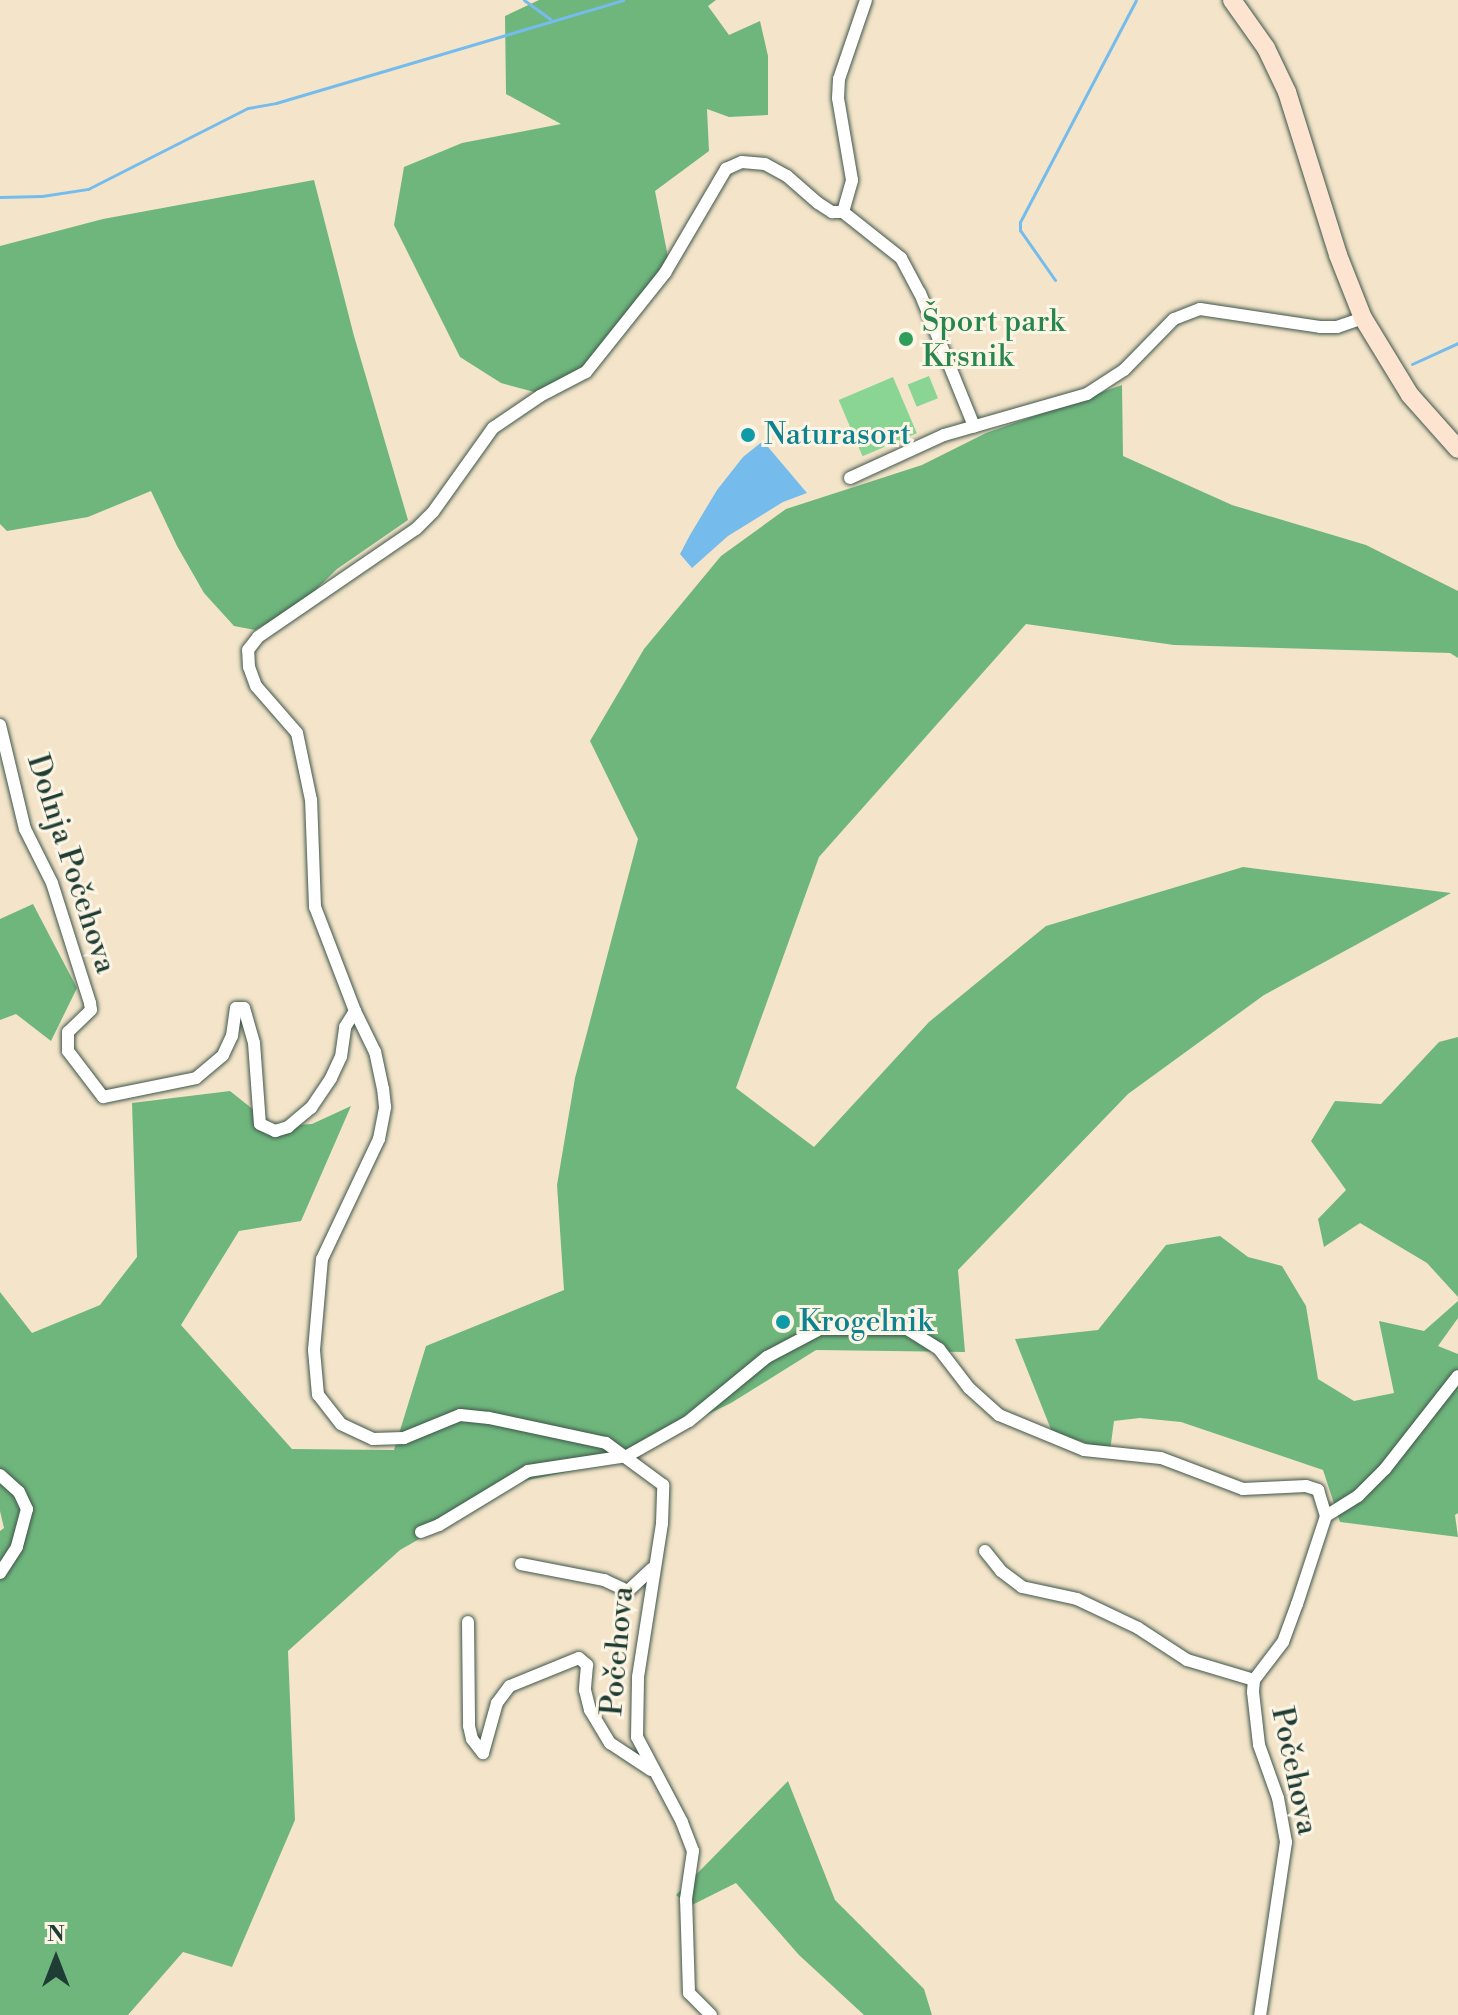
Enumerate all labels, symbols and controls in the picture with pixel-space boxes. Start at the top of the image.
place label: Šport park Krsnik [922,304,1065,374]
marker: Šport park Krsnik [897,330,915,348]
place label: Naturasort [764,417,911,453]
marker: Naturasort [739,426,757,444]
street label: Dolnja Počehova [19,750,123,978]
place label: Krogelnik [799,1304,933,1340]
marker: Krogelnik [774,1313,792,1331]
street label: Počehova [594,1585,642,1717]
street label: Počehova [1263,1704,1325,1838]
north arrow [16,1919,96,1999]
text: N [47,1921,65,1948]

